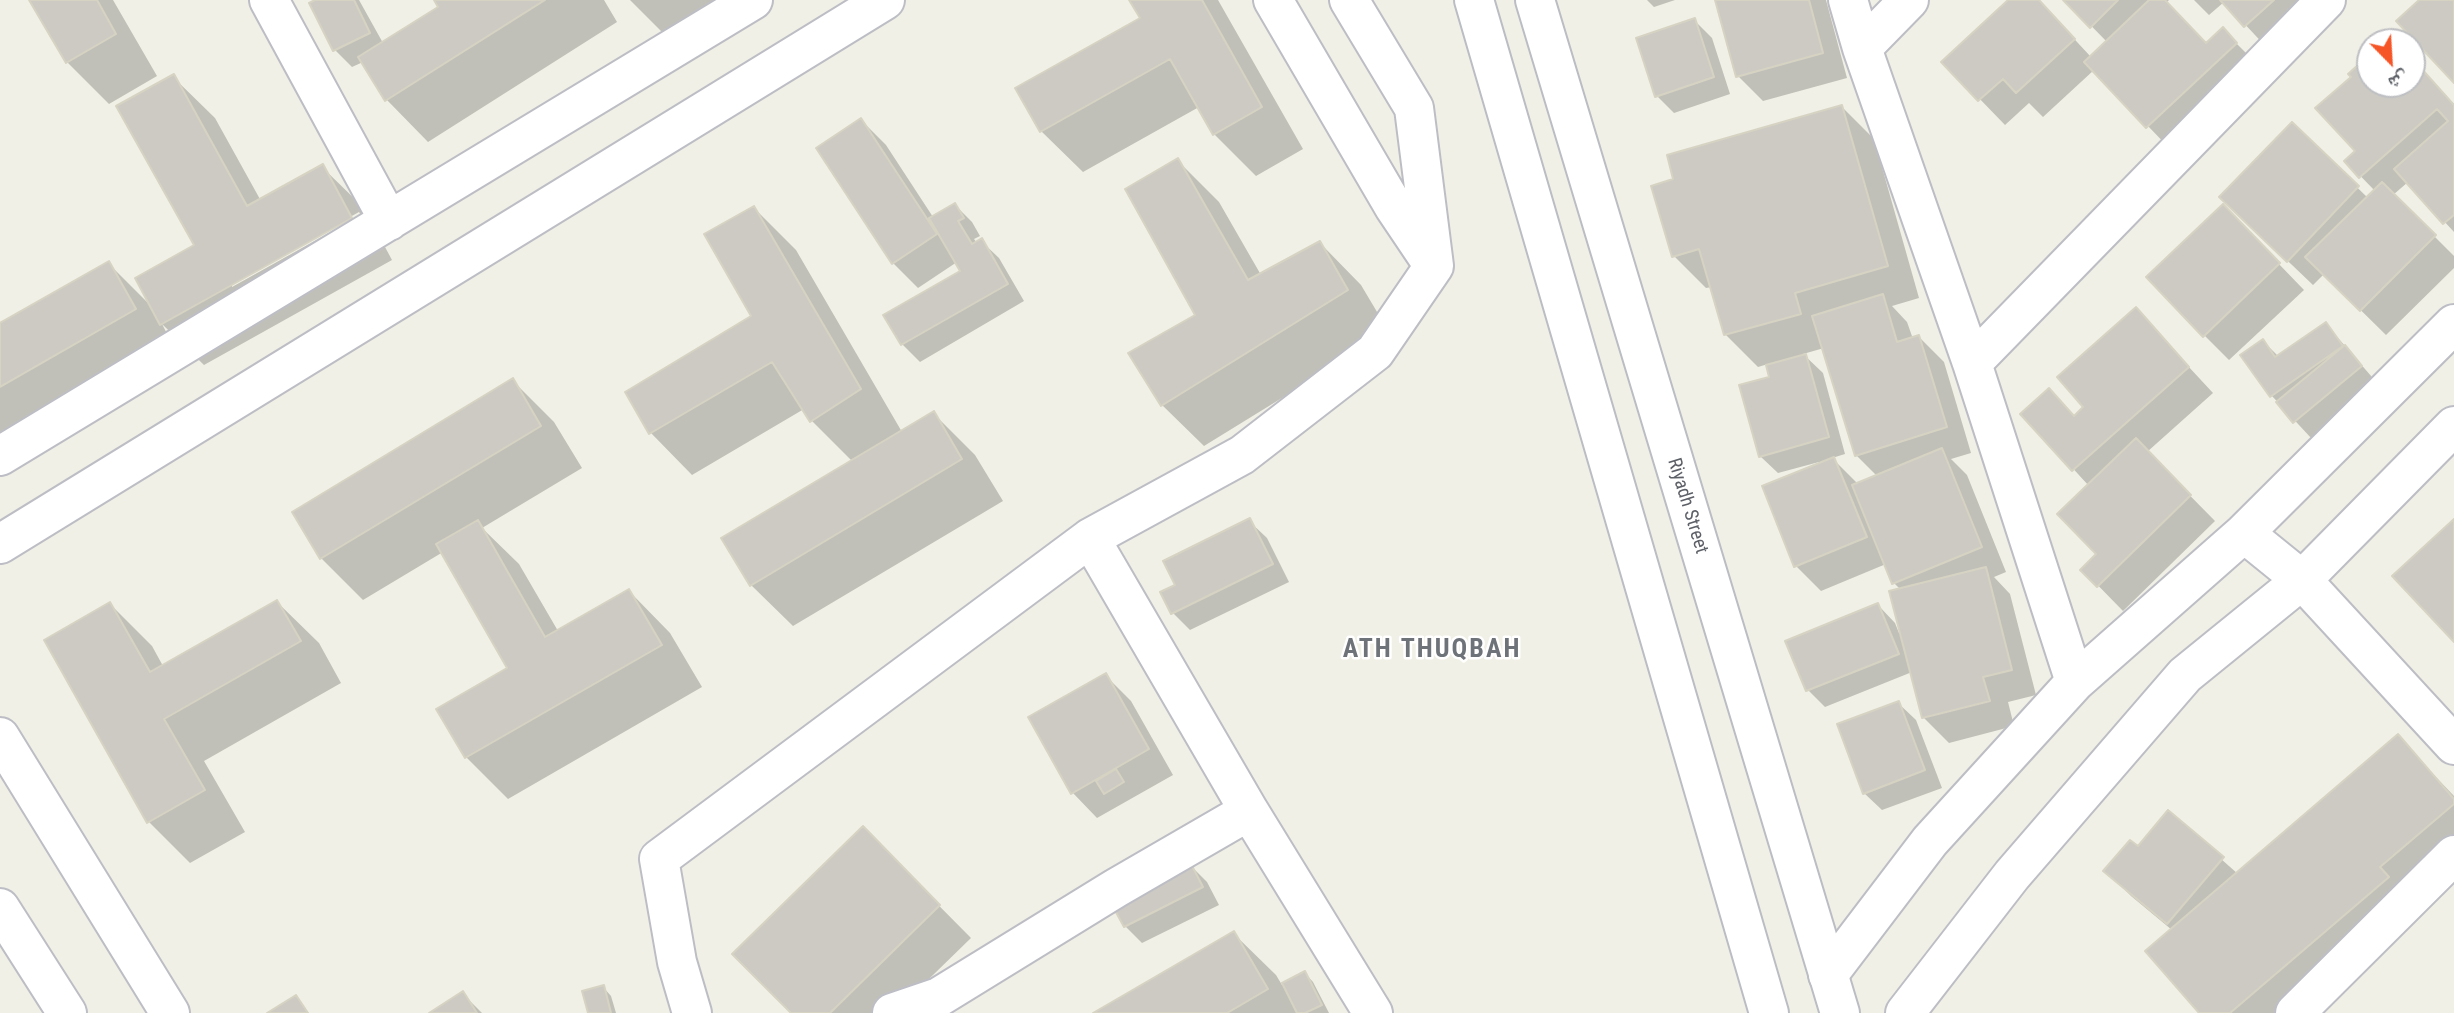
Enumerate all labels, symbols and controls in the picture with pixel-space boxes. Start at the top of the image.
north arrow [2356,28,2426,98]
text: ش [2385,66,2413,95]
street label: Riyadh Street [1662,455,1712,557]
district label: ATH THUQBAH [1344,634,1520,666]

